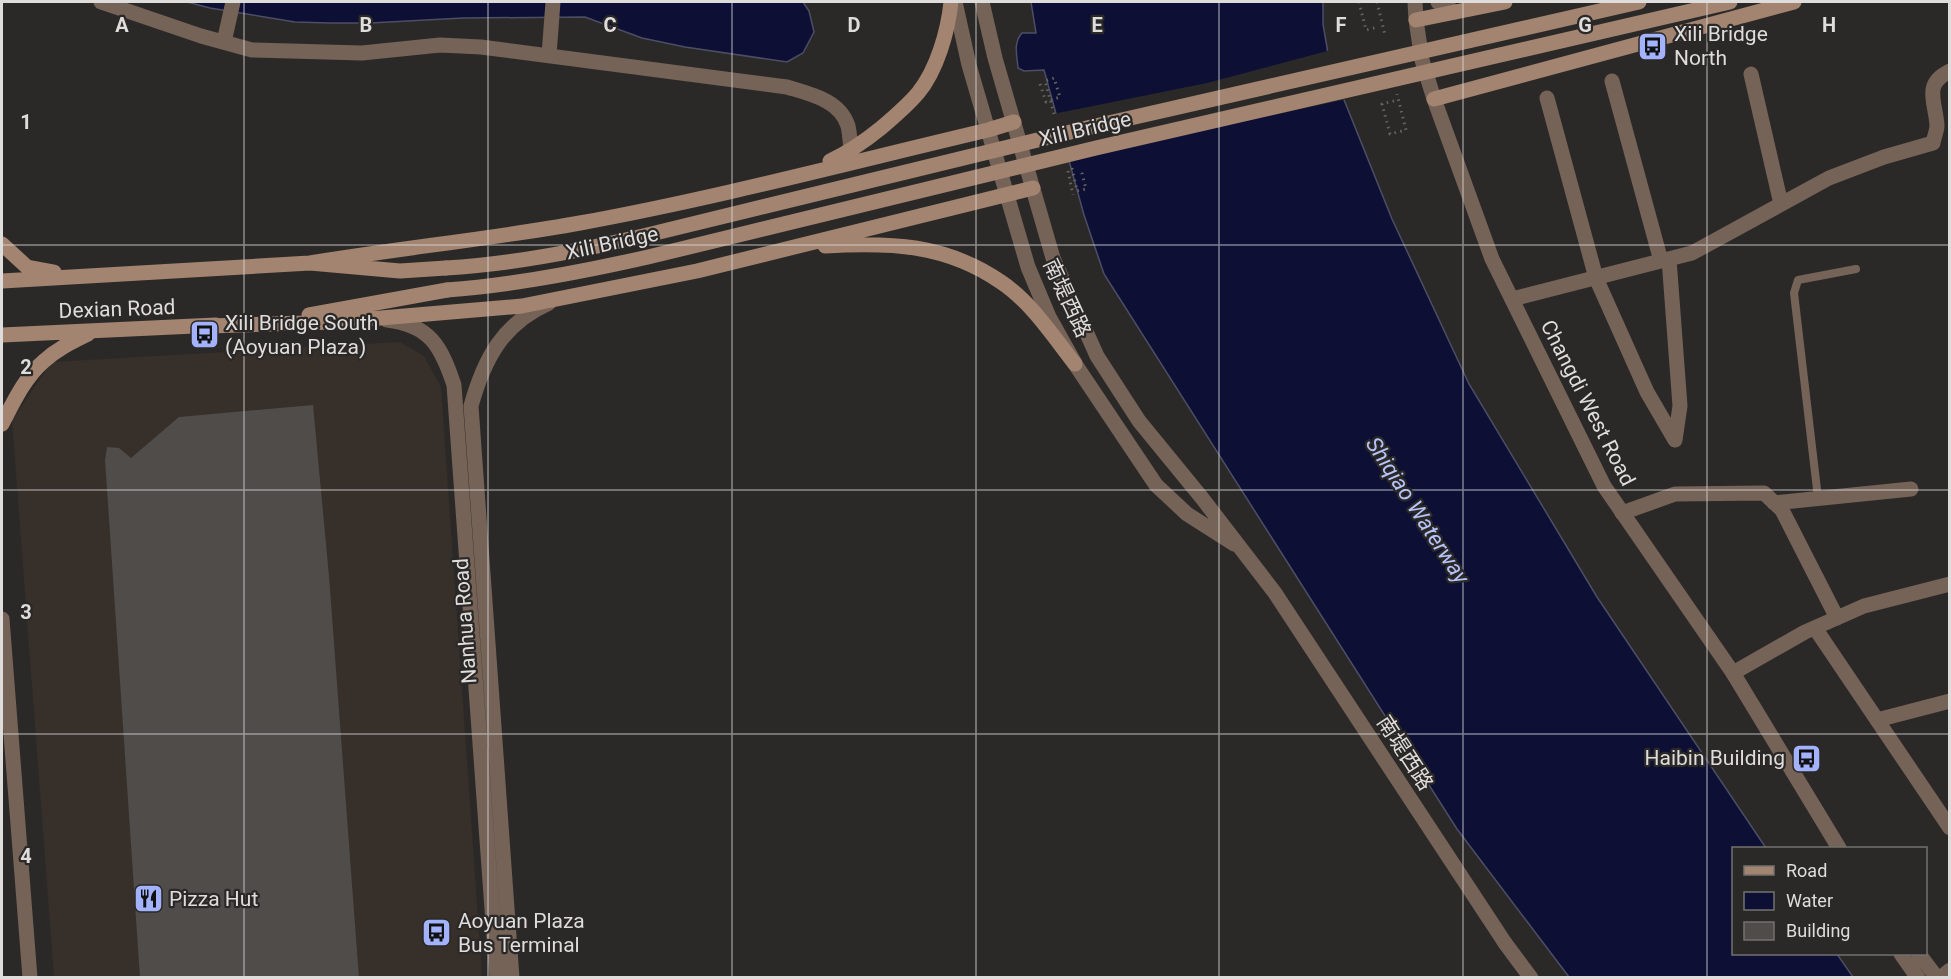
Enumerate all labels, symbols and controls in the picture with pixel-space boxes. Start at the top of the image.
text: A [115,13,129,37]
text: B [360,13,372,37]
text: C [603,13,617,37]
text: D [848,13,861,37]
text: E [1091,13,1103,37]
text: F [1336,13,1347,37]
text: G [1578,13,1592,37]
text: H [1822,13,1836,37]
place label: Xili Bridge North [1674,22,1768,70]
bus stop icon: Xili Bridge North [1637,30,1669,62]
street label: Xili Bridge [1037,107,1133,151]
text: 1 [20,110,32,134]
street label: Xili Bridge [564,222,660,264]
street label: 南堤西路 [1038,255,1096,341]
street label: Dexian Road [58,295,176,323]
place label: Xili Bridge South (Aoyuan Plaza) [225,311,378,359]
street label: Changdi West Road [1536,316,1640,490]
bus stop icon: Xili Bridge South (Aoyuan Plaza) [188,319,220,351]
text: 2 [20,355,32,379]
water label: Shiqiao Waterway [1361,432,1475,589]
street label: Nanhua Road [449,557,481,685]
text: 3 [20,600,32,624]
street label: 南堤西路 [1372,711,1438,795]
bus stop icon: Haibin Building [1790,742,1822,774]
place label: Haibin Building [1645,746,1785,770]
text: 4 [20,844,32,868]
legend [1732,847,1927,955]
text: Road [1786,860,1827,881]
restaurant icon: Pizza Hut [132,883,164,915]
place label: Pizza Hut [169,887,258,911]
text: Water [1786,890,1833,911]
place label: Aoyuan Plaza Bus Terminal [458,909,585,957]
bus stop icon: Aoyuan Plaza Bus Terminal [421,917,453,949]
text: Building [1786,920,1850,941]

